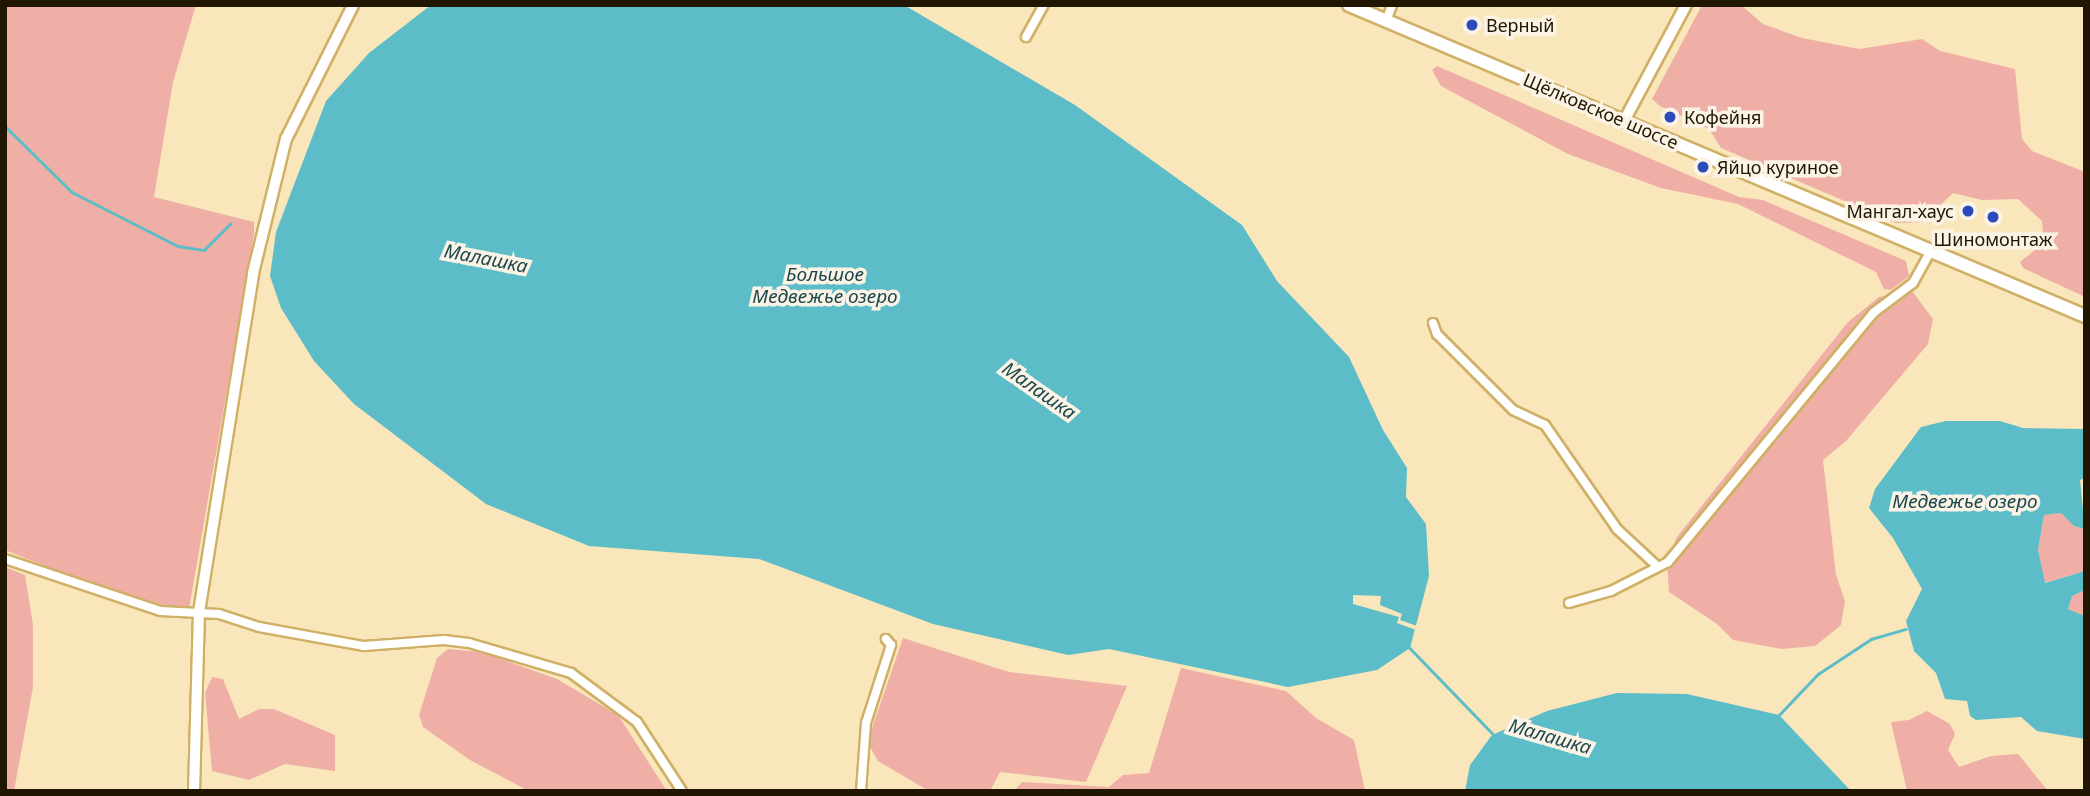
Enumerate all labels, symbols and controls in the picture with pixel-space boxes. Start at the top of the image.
place label: Верный [1486,14,1554,36]
marker: Верный [1464,17,1480,33]
street label: Щёлковское шоссе [1520,69,1682,153]
place label: Кофейня [1684,106,1761,128]
marker: Кофейня [1662,109,1678,125]
place label: Яйцо куриное [1717,156,1839,178]
marker: Яйцо куриное [1695,159,1711,175]
place label: Мангал-хаус [1846,200,1954,222]
marker: Мангал-хаус [1960,203,1976,219]
marker: Шиномонтаж [1985,209,2001,225]
place label: Шиномонтаж [1934,228,2052,250]
water label: Малашка [442,240,530,278]
water label: Большое Медвежье озеро [752,264,898,308]
water label: Малашка [998,357,1080,425]
water label: Медвежье озеро [1892,491,2038,513]
water label: Малашка [1506,714,1594,760]

